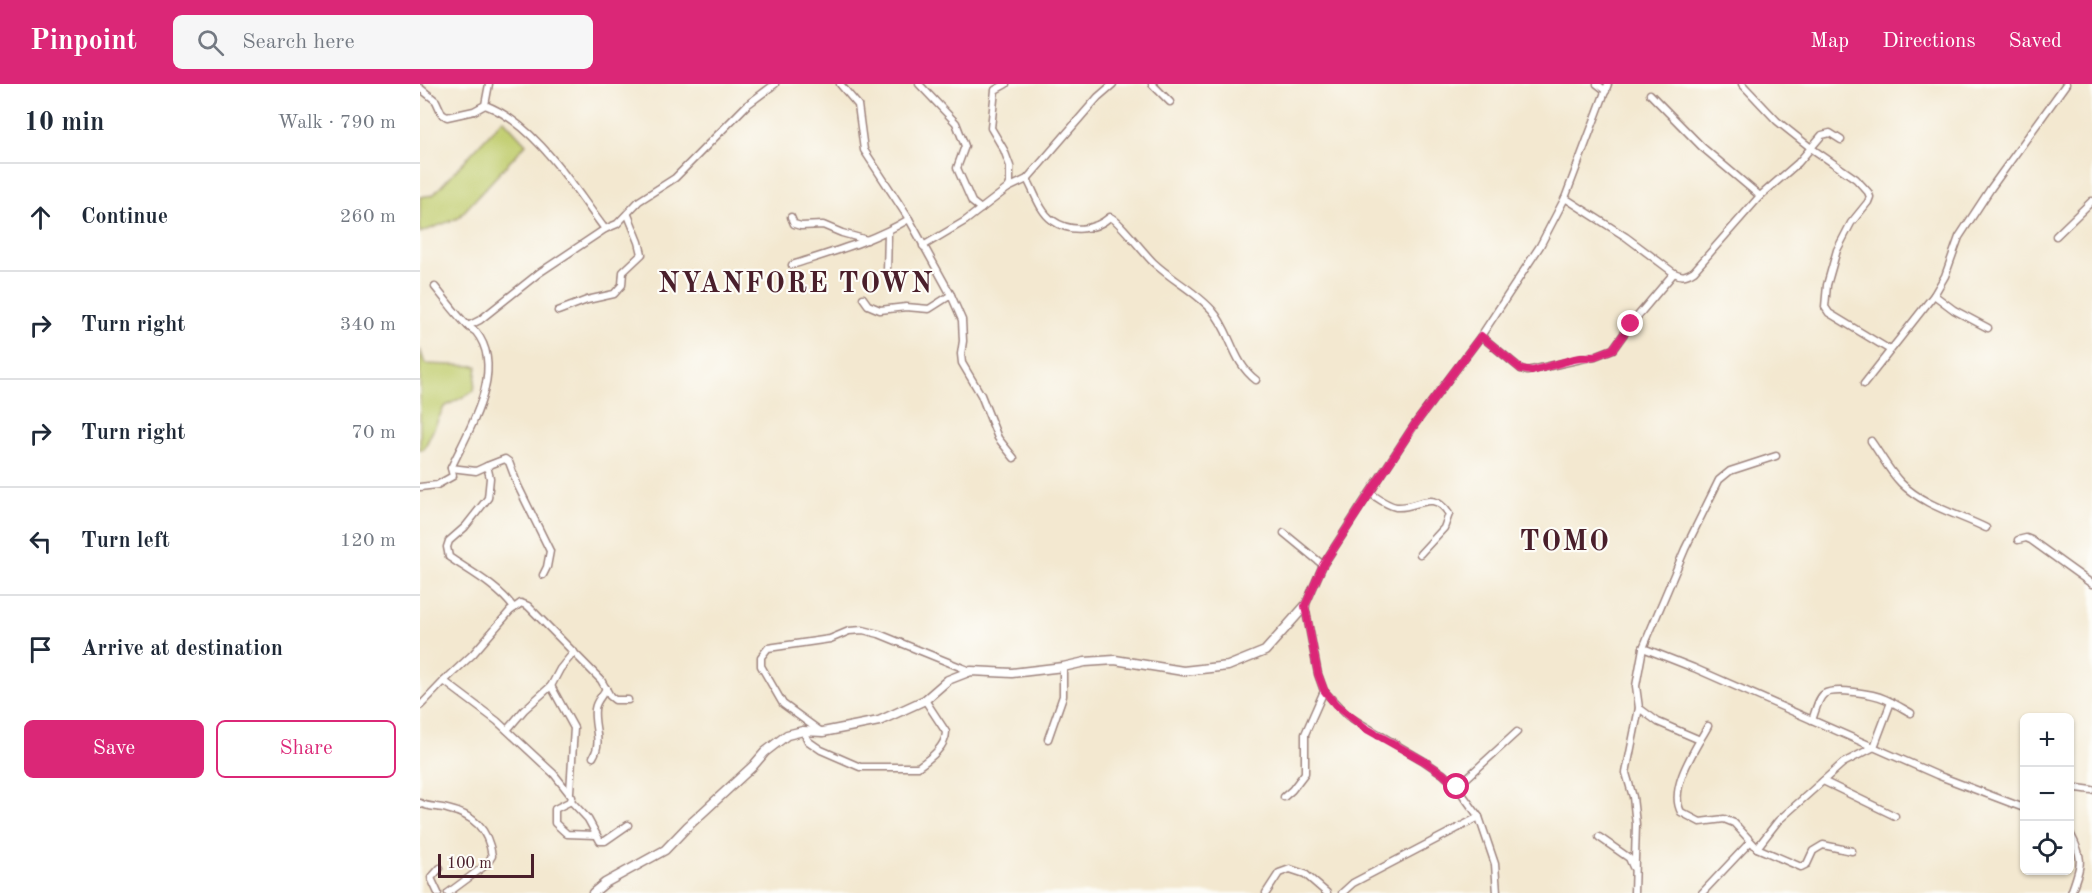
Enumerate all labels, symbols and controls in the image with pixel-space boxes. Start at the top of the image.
search box [173,15,593,69]
icon: search [194,26,227,59]
text: Pinpoint [30,28,137,56]
text: Search here [242,31,355,53]
text: Map [1810,31,1849,52]
text: Directions [1882,31,1976,52]
text: Saved [2009,31,2062,52]
text: 10 min [24,110,104,136]
text: Walk · 790 m [277,113,396,133]
icon: ahead [24,201,57,234]
text: Continue [81,206,168,228]
text: 260 m [340,207,396,227]
district label: NYANFORE TOWN [658,271,934,299]
icon: right [24,309,57,342]
route end [1617,310,1643,336]
text: Turn right [81,314,185,336]
text: 340 m [340,315,396,335]
icon: right [24,417,57,450]
text: Turn right [81,422,185,444]
text: 70 m [351,423,396,443]
icon: left [24,525,57,558]
district label: TOMO [1520,529,1610,557]
text: Turn left [81,530,170,552]
text: 120 m [340,531,396,551]
icon: arrive [24,633,57,666]
text: Arrive at destination [81,638,283,660]
map controls [2020,713,2074,875]
button: + [2020,713,2074,767]
button: Save [24,720,204,778]
button: Share [216,720,396,778]
button: − [2020,767,2074,821]
route start [1443,773,1469,799]
button: locate [2020,821,2074,875]
scale bar [438,851,534,878]
text: 100 m [447,856,492,872]

